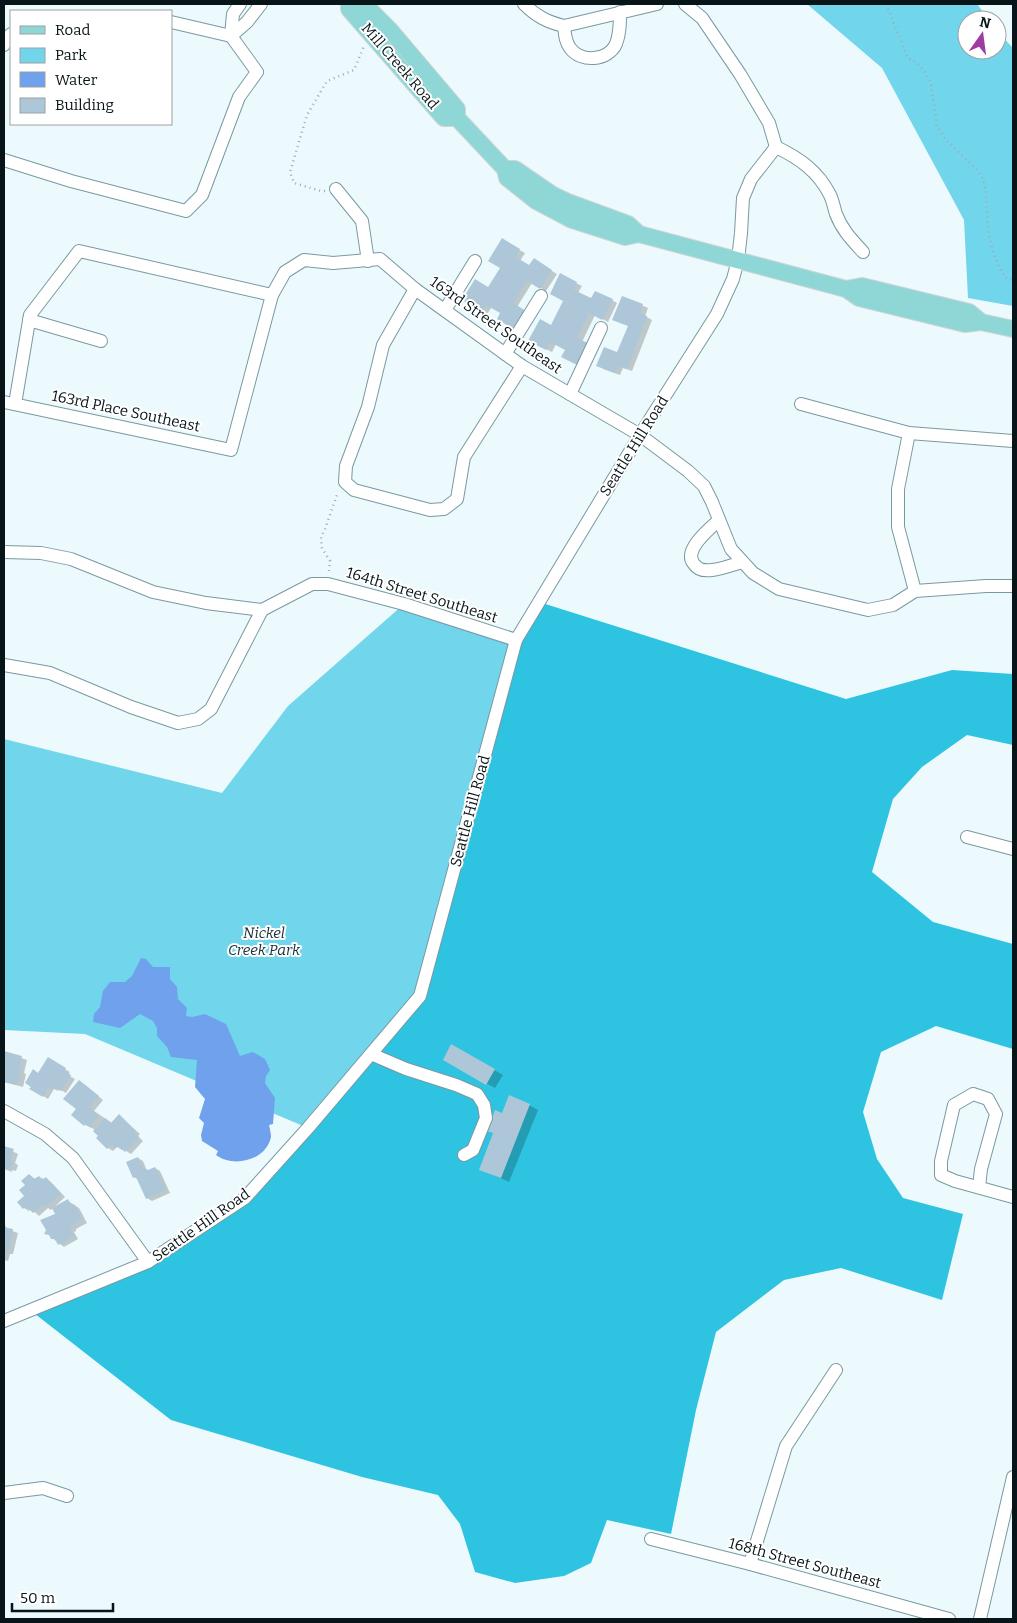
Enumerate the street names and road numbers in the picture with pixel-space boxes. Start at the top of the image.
street label: Mill Creek Road [358,19,442,113]
street label: 163rd Street Southeast [427,273,566,378]
street label: 163rd Place Southeast [50,386,202,436]
street label: Seattle Hill Road [596,392,672,499]
street label: 164th Street Southeast [344,563,500,627]
street label: Seattle Hill Road [446,753,494,869]
street label: Seattle Hill Road [149,1185,253,1265]
street label: 168th Street Southeast [727,1534,884,1592]

